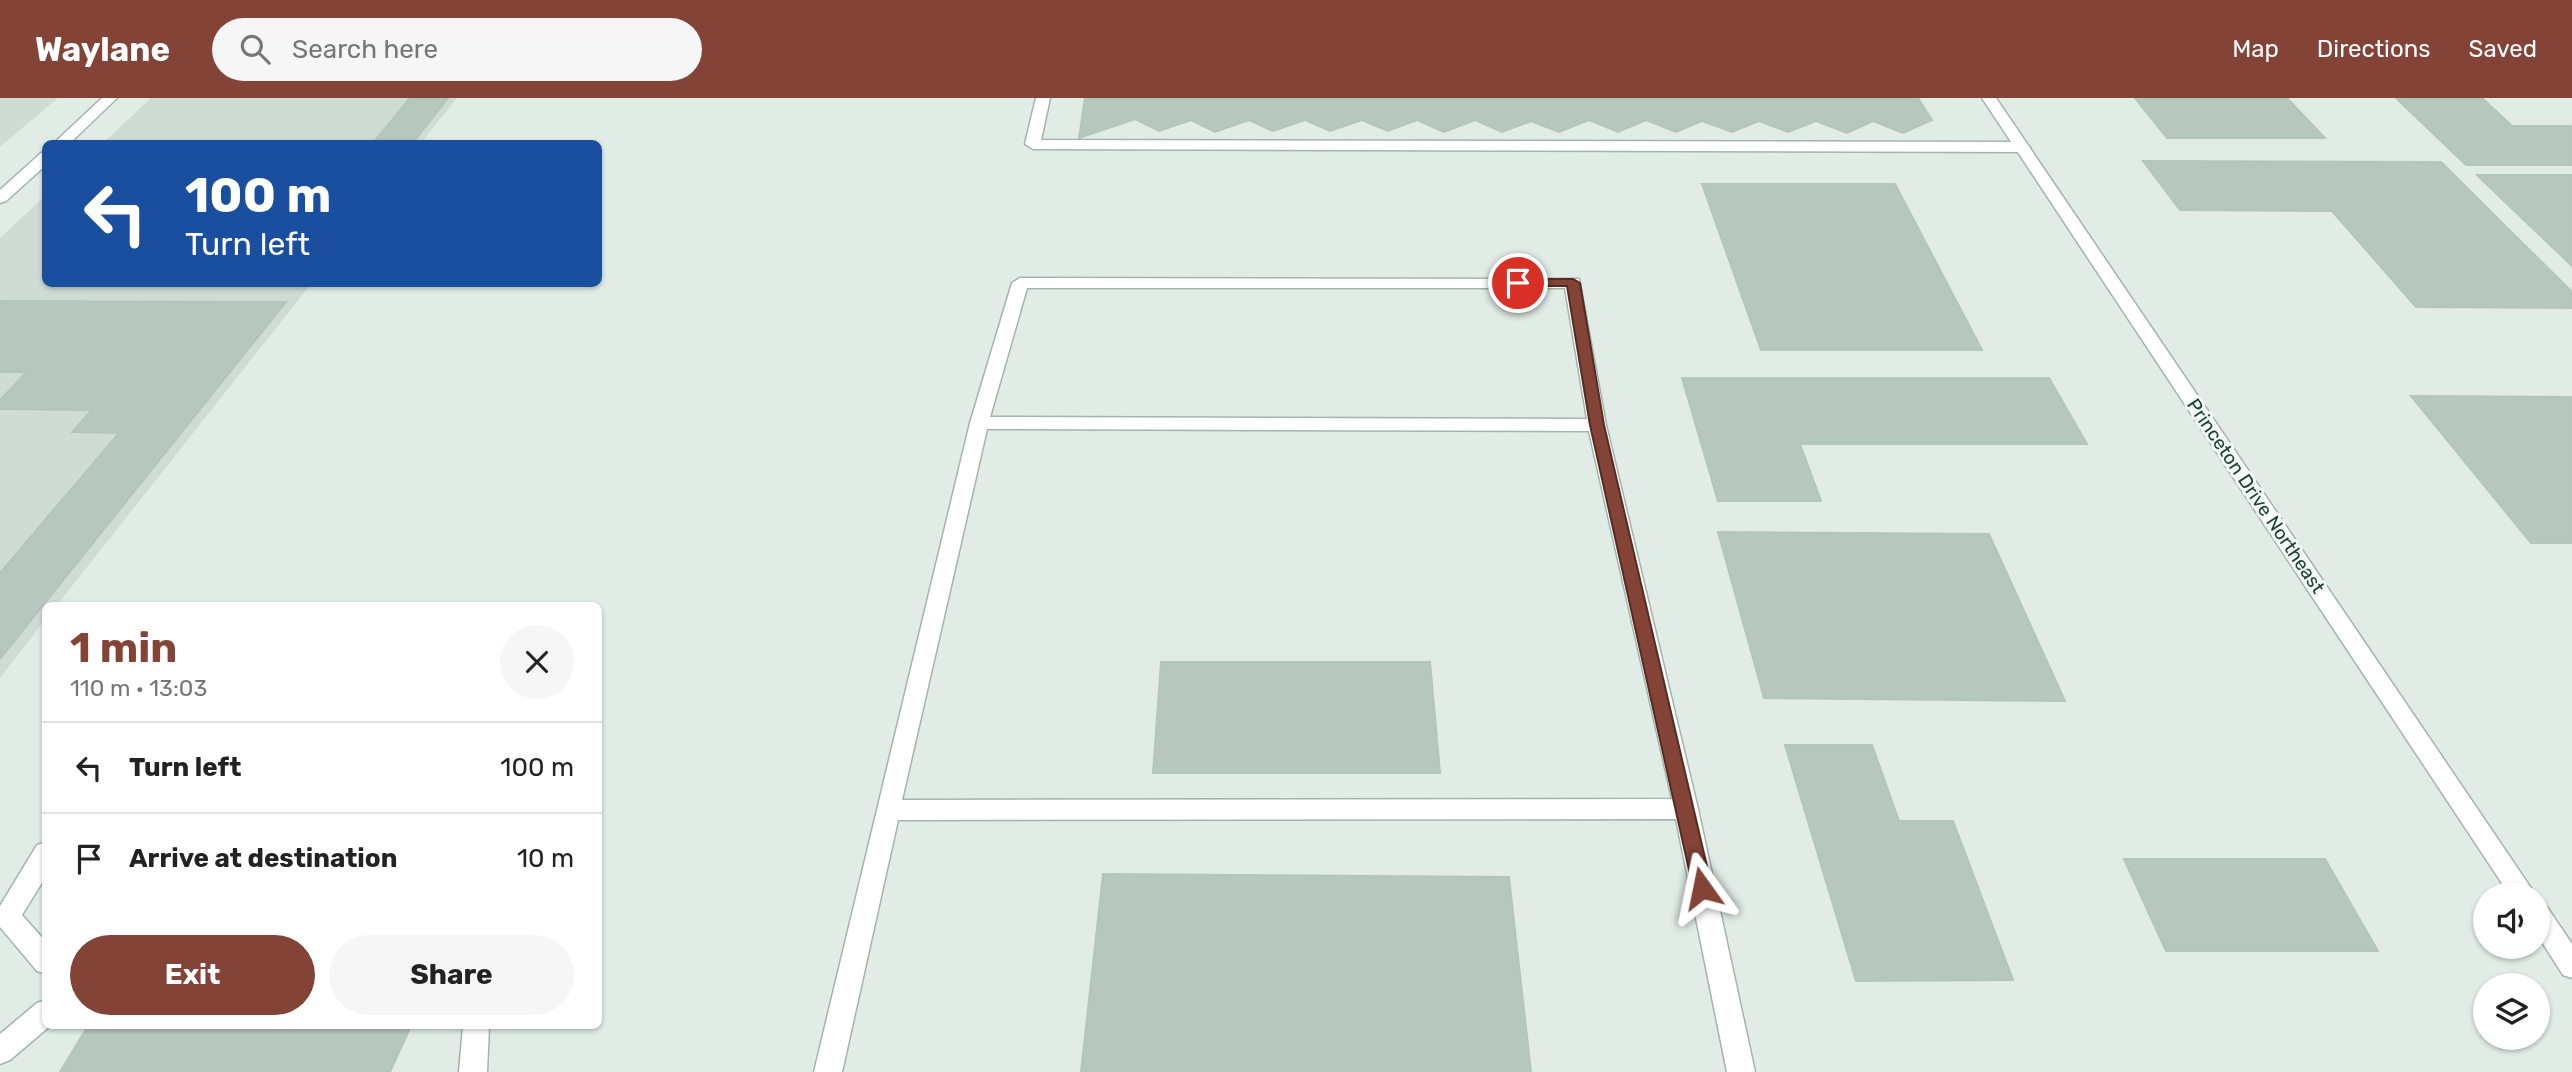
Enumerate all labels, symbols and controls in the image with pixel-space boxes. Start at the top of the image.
search box [212,18,702,81]
text: Waylane [35,30,170,69]
icon: search [236,30,274,68]
text: Search here [292,34,438,65]
text: Map [2232,35,2279,63]
text: Directions [2317,35,2430,63]
text: Saved [2468,35,2537,63]
text: 100 m [185,166,331,224]
icon: left [70,168,161,259]
text: Turn left [185,225,310,263]
pin [1488,253,1548,313]
icon: arrive [1499,264,1537,302]
street label: Princeton Drive Northeast [2182,394,2330,598]
text: 1 min [70,623,177,673]
button: close [500,625,574,699]
text: 110 m · 13:03 [70,674,207,702]
icon: left [70,749,108,787]
text: Turn left [129,752,241,783]
text: 100 m [500,752,574,783]
icon: arrive [70,840,108,878]
text: Arrive at destination [129,843,397,874]
text: 10 m [517,843,574,874]
position arrow [1665,851,1739,925]
map controls [2473,882,2550,1050]
button: sound [2473,882,2550,959]
button: Exit [70,935,315,1015]
button: Share [329,935,574,1015]
button: layers [2473,973,2550,1050]

